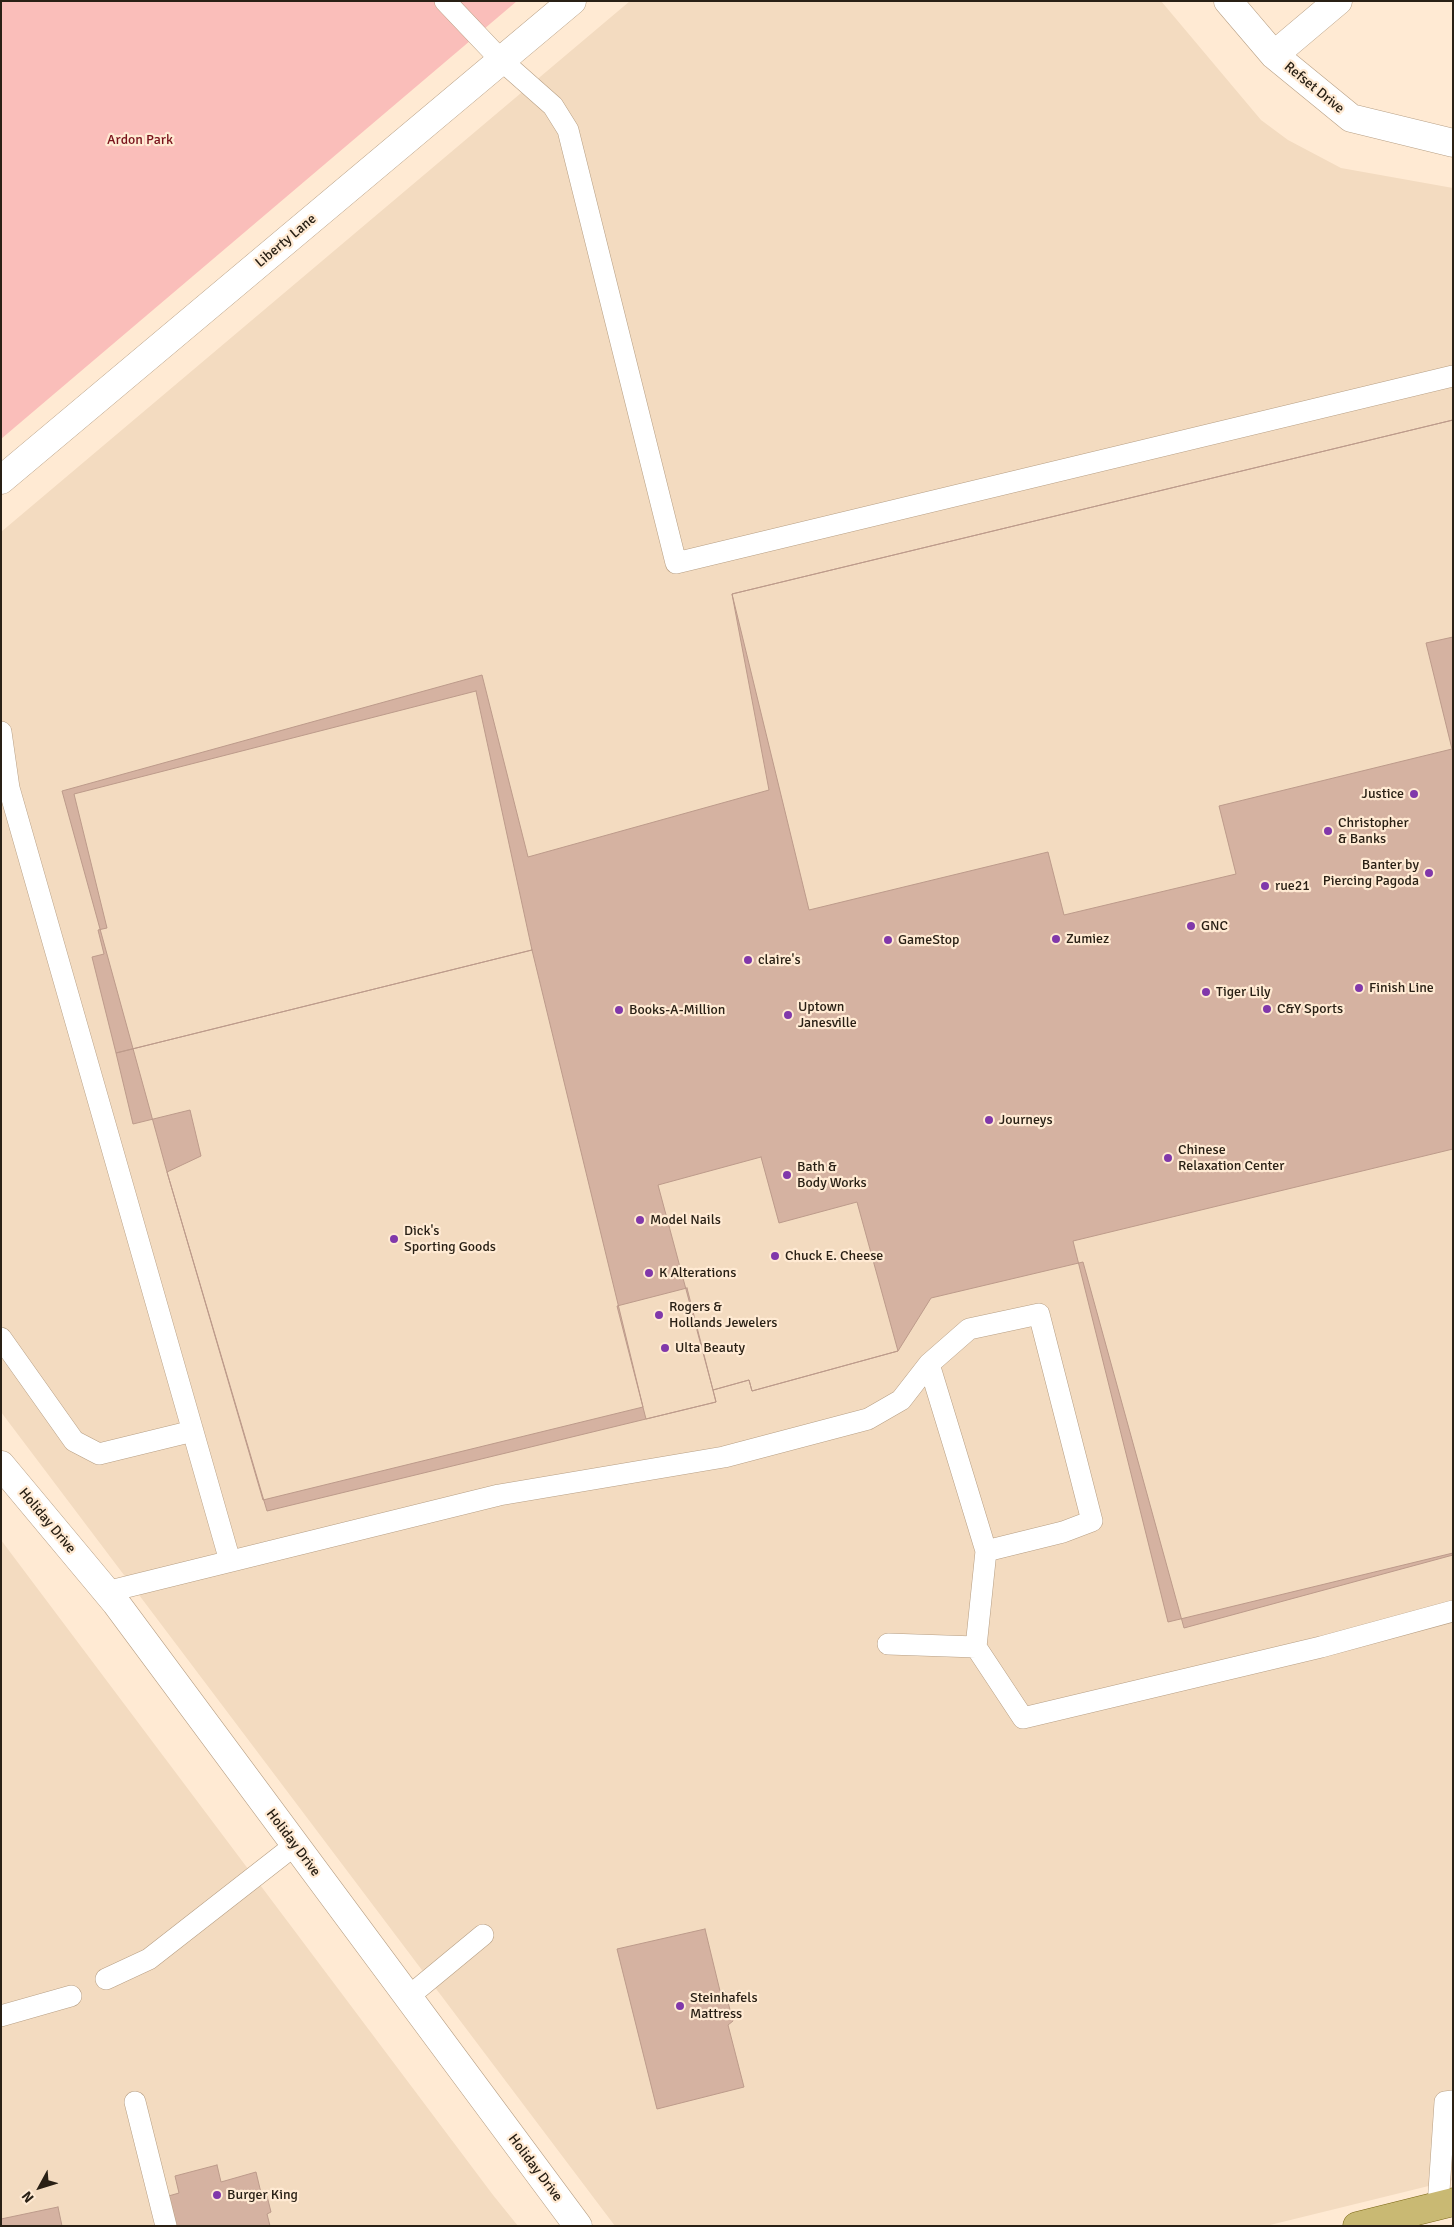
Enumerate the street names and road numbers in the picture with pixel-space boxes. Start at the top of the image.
street label: Refset Drive [1281,59,1347,117]
street label: Liberty Lane [252,211,320,271]
street label: Holiday Drive [15,1485,79,1557]
street label: Holiday Drive [262,1806,324,1880]
street label: Holiday Drive [504,2131,566,2205]

